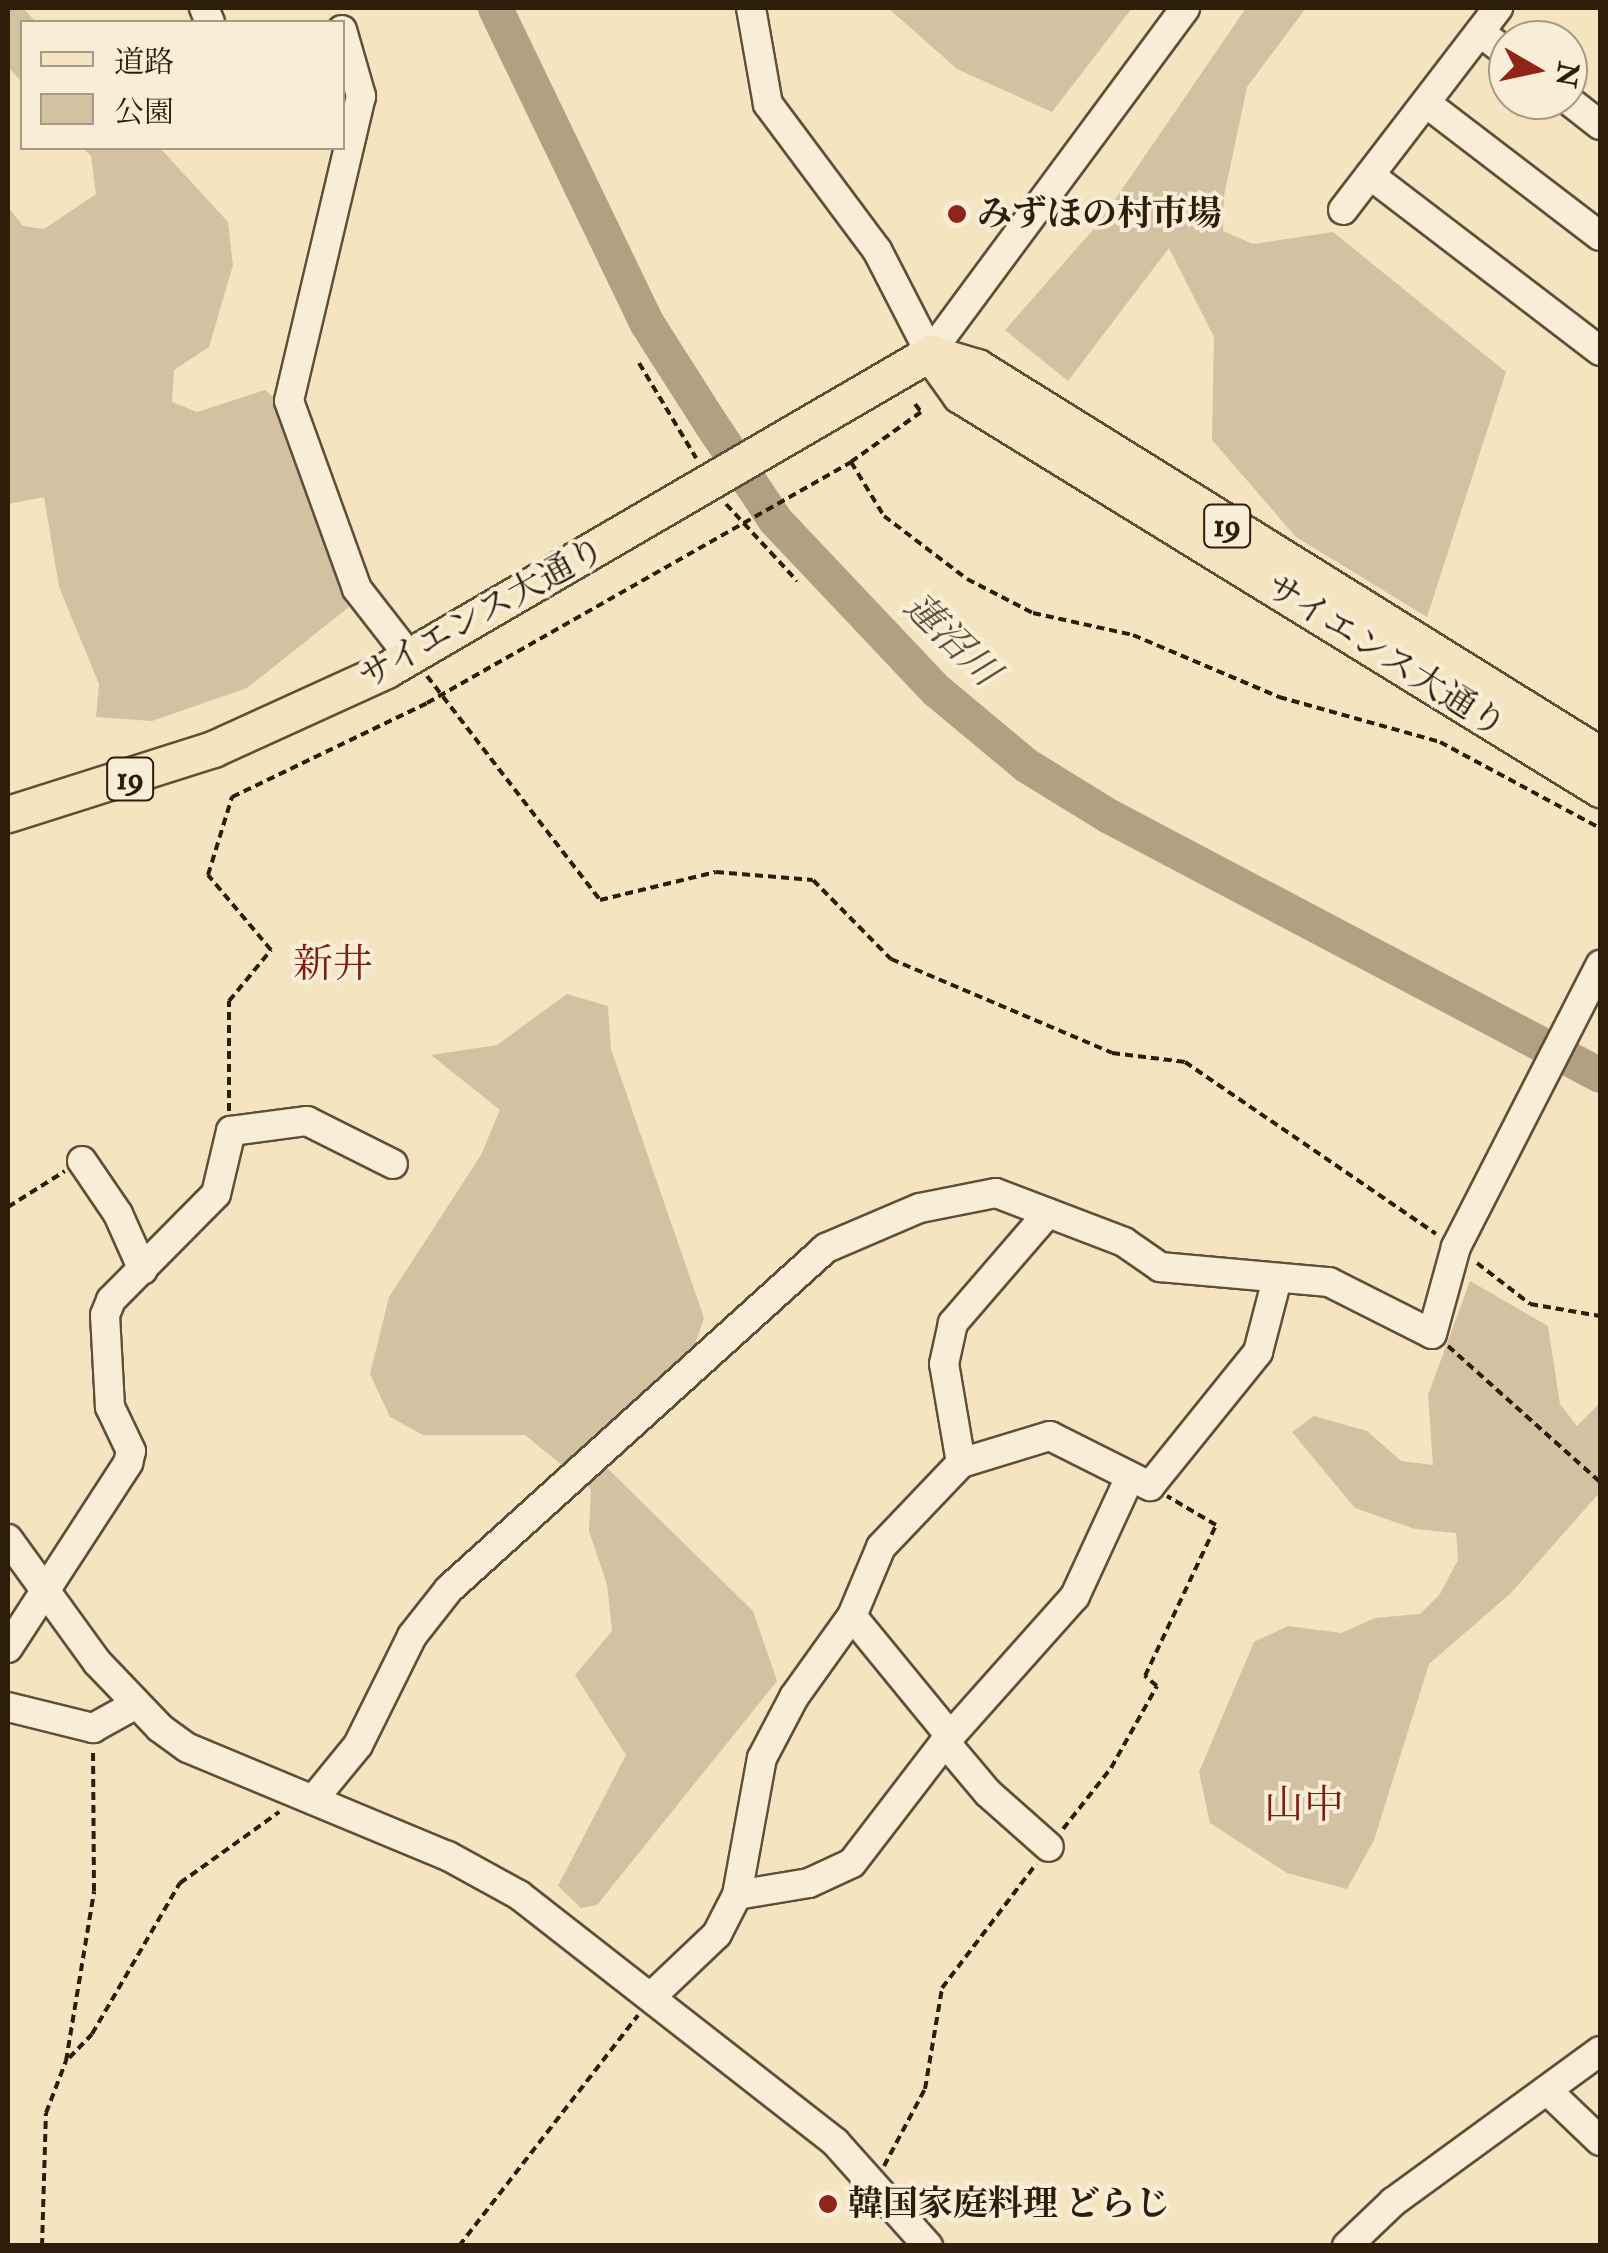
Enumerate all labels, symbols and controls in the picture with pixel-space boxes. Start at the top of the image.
legend [20,20,345,150]
north arrow [1488,20,1588,120]
text: 道路 [114,44,174,81]
text: N [1547,59,1585,90]
text: 公園 [114,94,174,131]
place label: みずほの村市場 [977,193,1222,235]
marker: みずほの村市場 [946,203,968,225]
road number: 19 [1202,499,1252,553]
street label: サイエンス大通り [349,527,615,699]
street label: サイエンス大通り [1256,564,1516,748]
water label: 蓮沼川 [894,584,1008,696]
road number: 19 [105,752,155,806]
district label: 新井 [293,941,373,989]
district label: 山中 [1264,1782,1344,1830]
place label: 韓国家庭料理 どらじ [848,2183,1170,2225]
marker: 韓国家庭料理 どらじ [817,2193,839,2215]

